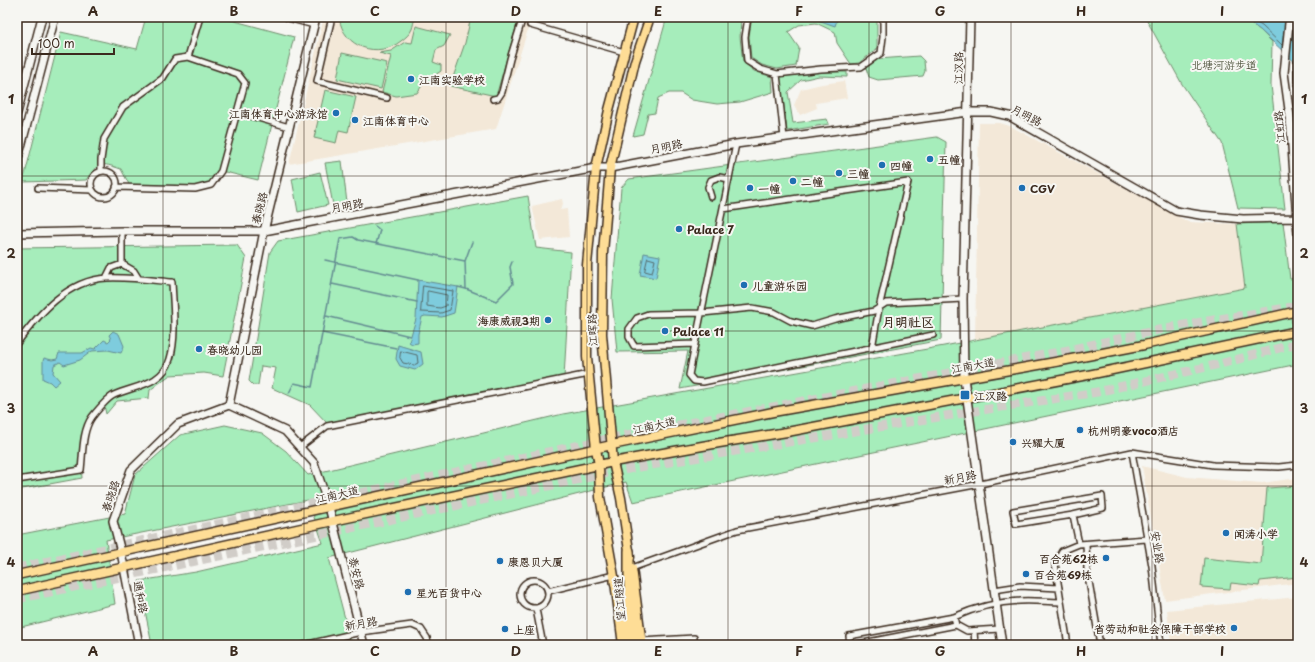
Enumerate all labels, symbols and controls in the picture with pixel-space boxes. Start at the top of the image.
text: A [88,1,98,20]
text: B [230,1,239,20]
text: C [370,1,380,20]
text: D [511,1,521,20]
text: E [654,1,662,20]
text: F [795,1,803,20]
text: G [935,1,945,20]
text: H [1076,1,1086,20]
text: I [1220,1,1224,20]
scale bar [32,30,114,56]
text: 100 m [38,34,75,52]
street label: 江汉路 [949,51,967,85]
park label: 北塘河游步道 [1191,56,1257,73]
place label: 江南实验学校 [419,71,485,88]
marker: 江南实验学校 [406,74,416,84]
text: 1 [8,89,14,108]
text: 1 [1301,89,1307,108]
street label: 月明路 [1008,100,1046,130]
place label: 江南体育中心游泳馆 [229,105,328,122]
marker: 江南体育中心游泳馆 [331,108,341,118]
street label: 江虹路 [1269,110,1289,144]
place label: 江南体育中心 [363,112,429,129]
marker: 江南体育中心 [350,115,360,125]
street label: 月明路 [648,135,684,157]
place label: 五幢 [938,151,961,168]
marker: 五幢 [925,154,935,164]
place label: 四幢 [890,157,913,174]
marker: 四幢 [877,160,887,170]
place label: 三幢 [847,165,870,182]
marker: 三幢 [834,168,844,178]
place label: 二幢 [801,173,824,190]
marker: 二幢 [788,176,798,186]
place label: 一幢 [758,180,781,197]
place label: CGV [1030,180,1055,197]
marker: 一幢 [745,183,755,193]
marker: CGV [1017,183,1027,193]
street label: 春晓路 [247,190,271,226]
street label: 月明路 [329,194,365,216]
place label: Palace 7 [687,221,735,238]
marker: Palace 7 [674,224,684,234]
text: 2 [6,243,16,262]
text: 2 [1299,243,1309,262]
place label: 儿童游乐园 [752,277,807,294]
marker: 儿童游乐园 [739,280,749,290]
place label: 海康威视3期 [478,312,540,329]
district label: 月明社区 [882,312,934,331]
street label: 江晖路 [583,313,601,347]
marker: 海康威视3期 [543,315,553,325]
place label: Palace 11 [673,323,724,340]
marker: Palace 11 [660,326,670,336]
place label: 春晓幼儿园 [207,341,262,358]
marker: 春晓幼儿园 [194,344,204,354]
street label: 江南大道 [950,353,996,377]
place label: 江汉路 [974,387,1007,404]
marker: 江汉路 [959,389,971,401]
text: 3 [7,398,16,417]
text: 3 [1300,398,1309,417]
street label: 江南大道 [631,412,677,438]
place label: 杭州明豪voco酒店 [1088,422,1179,439]
marker: 杭州明豪voco酒店 [1075,425,1085,435]
place label: 兴耀大厦 [1021,434,1065,451]
marker: 兴耀大厦 [1008,437,1018,447]
street label: 新月路 [942,466,978,488]
street label: 春晓路 [97,478,123,514]
street label: 江南大道 [314,481,360,507]
place label: 闻涛小学 [1234,525,1278,542]
marker: 闻涛小学 [1221,528,1231,538]
street label: 安业路 [1147,529,1169,565]
place label: 百合苑62栋 [1039,550,1098,567]
text: 4 [7,552,16,571]
text: 4 [1300,552,1309,571]
place label: 康恩贝大厦 [508,553,563,570]
marker: 百合苑62栋 [1101,553,1111,563]
street label: 泰安路 [345,555,369,591]
marker: 康恩贝大厦 [495,556,505,566]
place label: 百合苑69栋 [1034,566,1092,583]
marker: 百合苑69栋 [1021,569,1031,579]
street label: 望江隧道 [609,576,629,622]
street label: 通和路 [130,579,152,615]
place label: 星光百货中心 [416,584,482,601]
marker: 星光百货中心 [403,587,413,597]
street label: 新月路 [343,612,379,634]
place label: 省劳动和社会保障干部学校 [1094,620,1226,637]
place label: 上座 [513,621,535,638]
marker: 省劳动和社会保障干部学校 [1229,623,1239,633]
marker: 上座 [500,624,510,634]
text: A [88,641,98,660]
text: B [230,641,239,660]
text: C [370,641,380,660]
text: D [511,641,521,660]
text: E [654,641,662,660]
text: F [795,641,803,660]
text: G [935,641,945,660]
text: H [1076,641,1086,660]
text: I [1220,641,1224,660]

